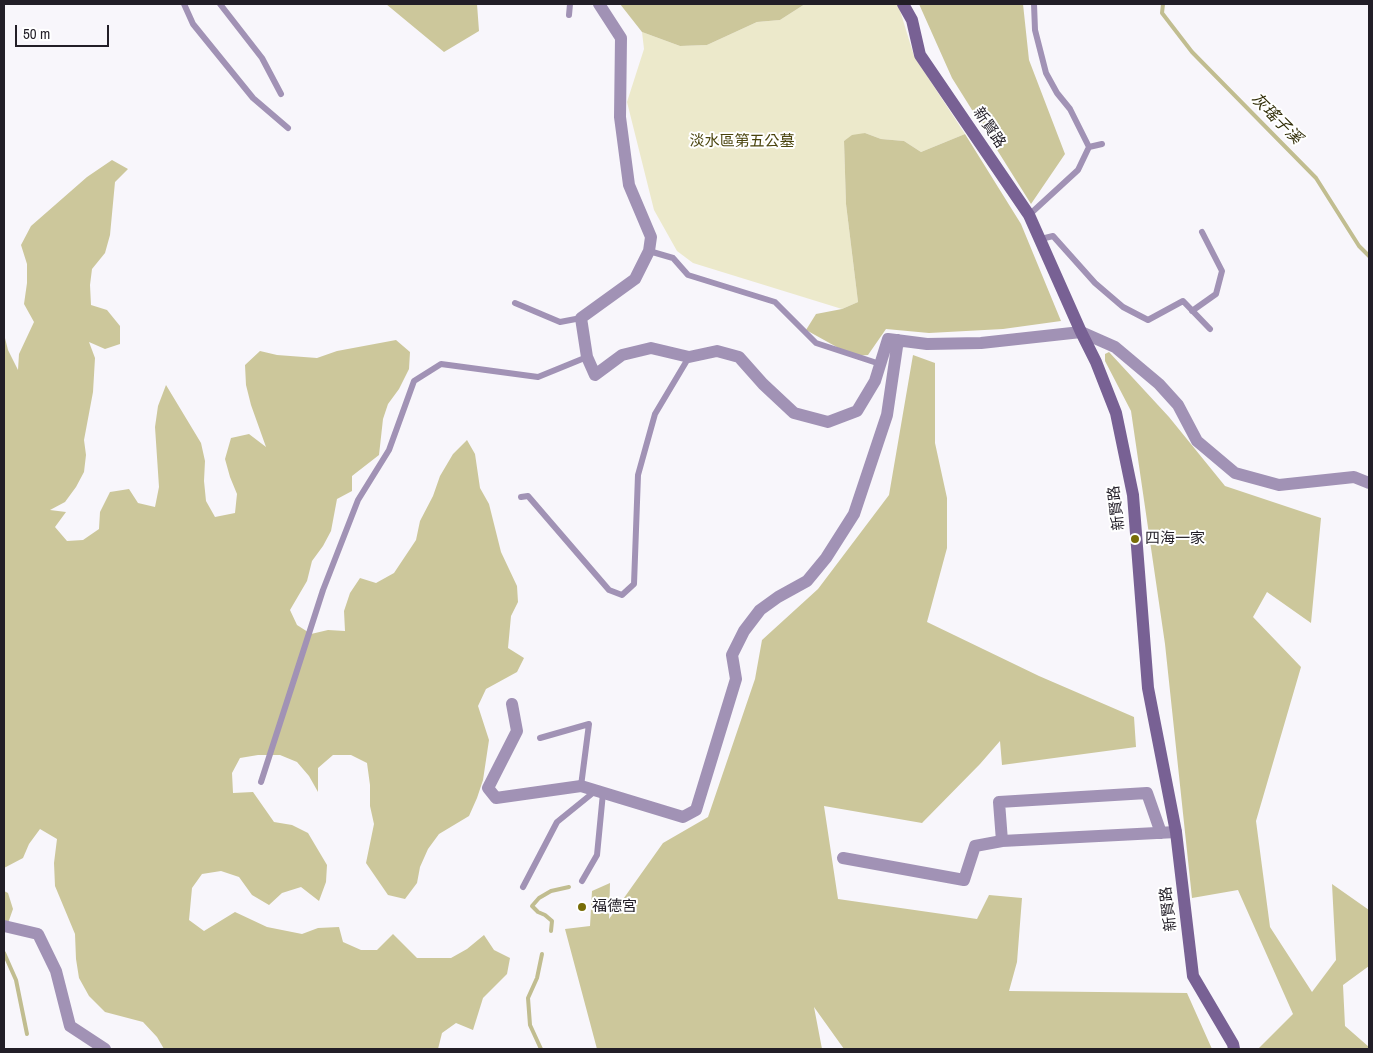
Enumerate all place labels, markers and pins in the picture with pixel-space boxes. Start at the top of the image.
place label: 四海一家 [1145,530,1205,548]
marker: 四海一家 [1129,533,1141,545]
place label: 福德宮 [592,898,637,916]
marker: 福德宮 [576,901,588,913]

